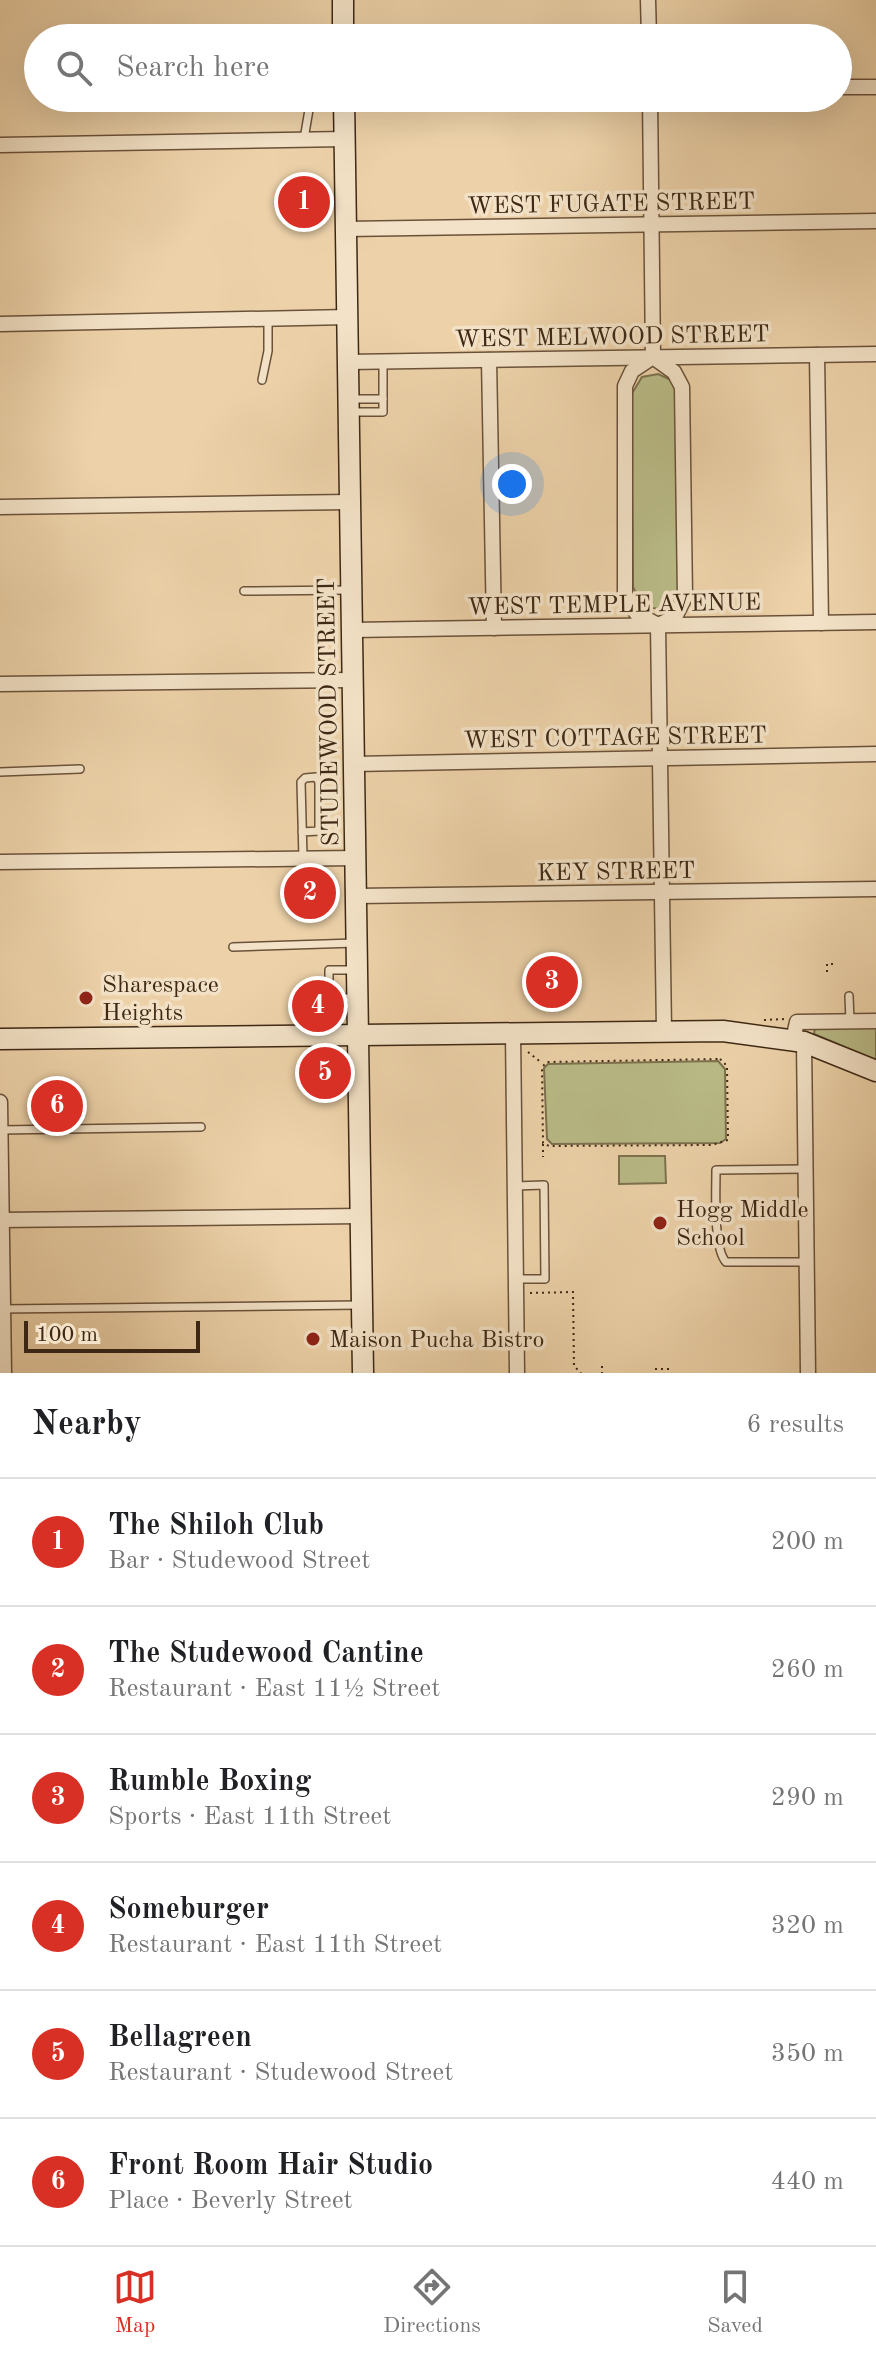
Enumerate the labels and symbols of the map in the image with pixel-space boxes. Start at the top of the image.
pin: 1 [278,172,330,232]
street label: WEST FUGATE STREET [467,190,755,220]
street label: WEST MELWOOD STREET [454,323,770,353]
your location [492,464,532,504]
street label: STUDEWOOD STREET [316,577,344,846]
street label: WEST TEMPLE AVENUE [467,591,761,621]
street label: WEST COTTAGE STREET [463,724,767,754]
street label: KEY STREET [537,860,695,886]
pin: 2 [284,863,336,923]
pin: 3 [526,952,578,1012]
place label: Sharespace Heights [102,974,219,1026]
pin: 4 [292,976,344,1036]
marker: Sharespace Heights [77,989,95,1007]
pin: 5 [299,1043,351,1103]
pin: 6 [31,1076,83,1136]
place label: Hogg Middle School [676,1199,809,1251]
marker: Hogg Middle School [651,1214,669,1232]
scale bar [24,1317,200,1353]
place label: Maison Pucha Bistro [329,1329,544,1353]
marker: Maison Pucha Bistro [304,1330,322,1348]

